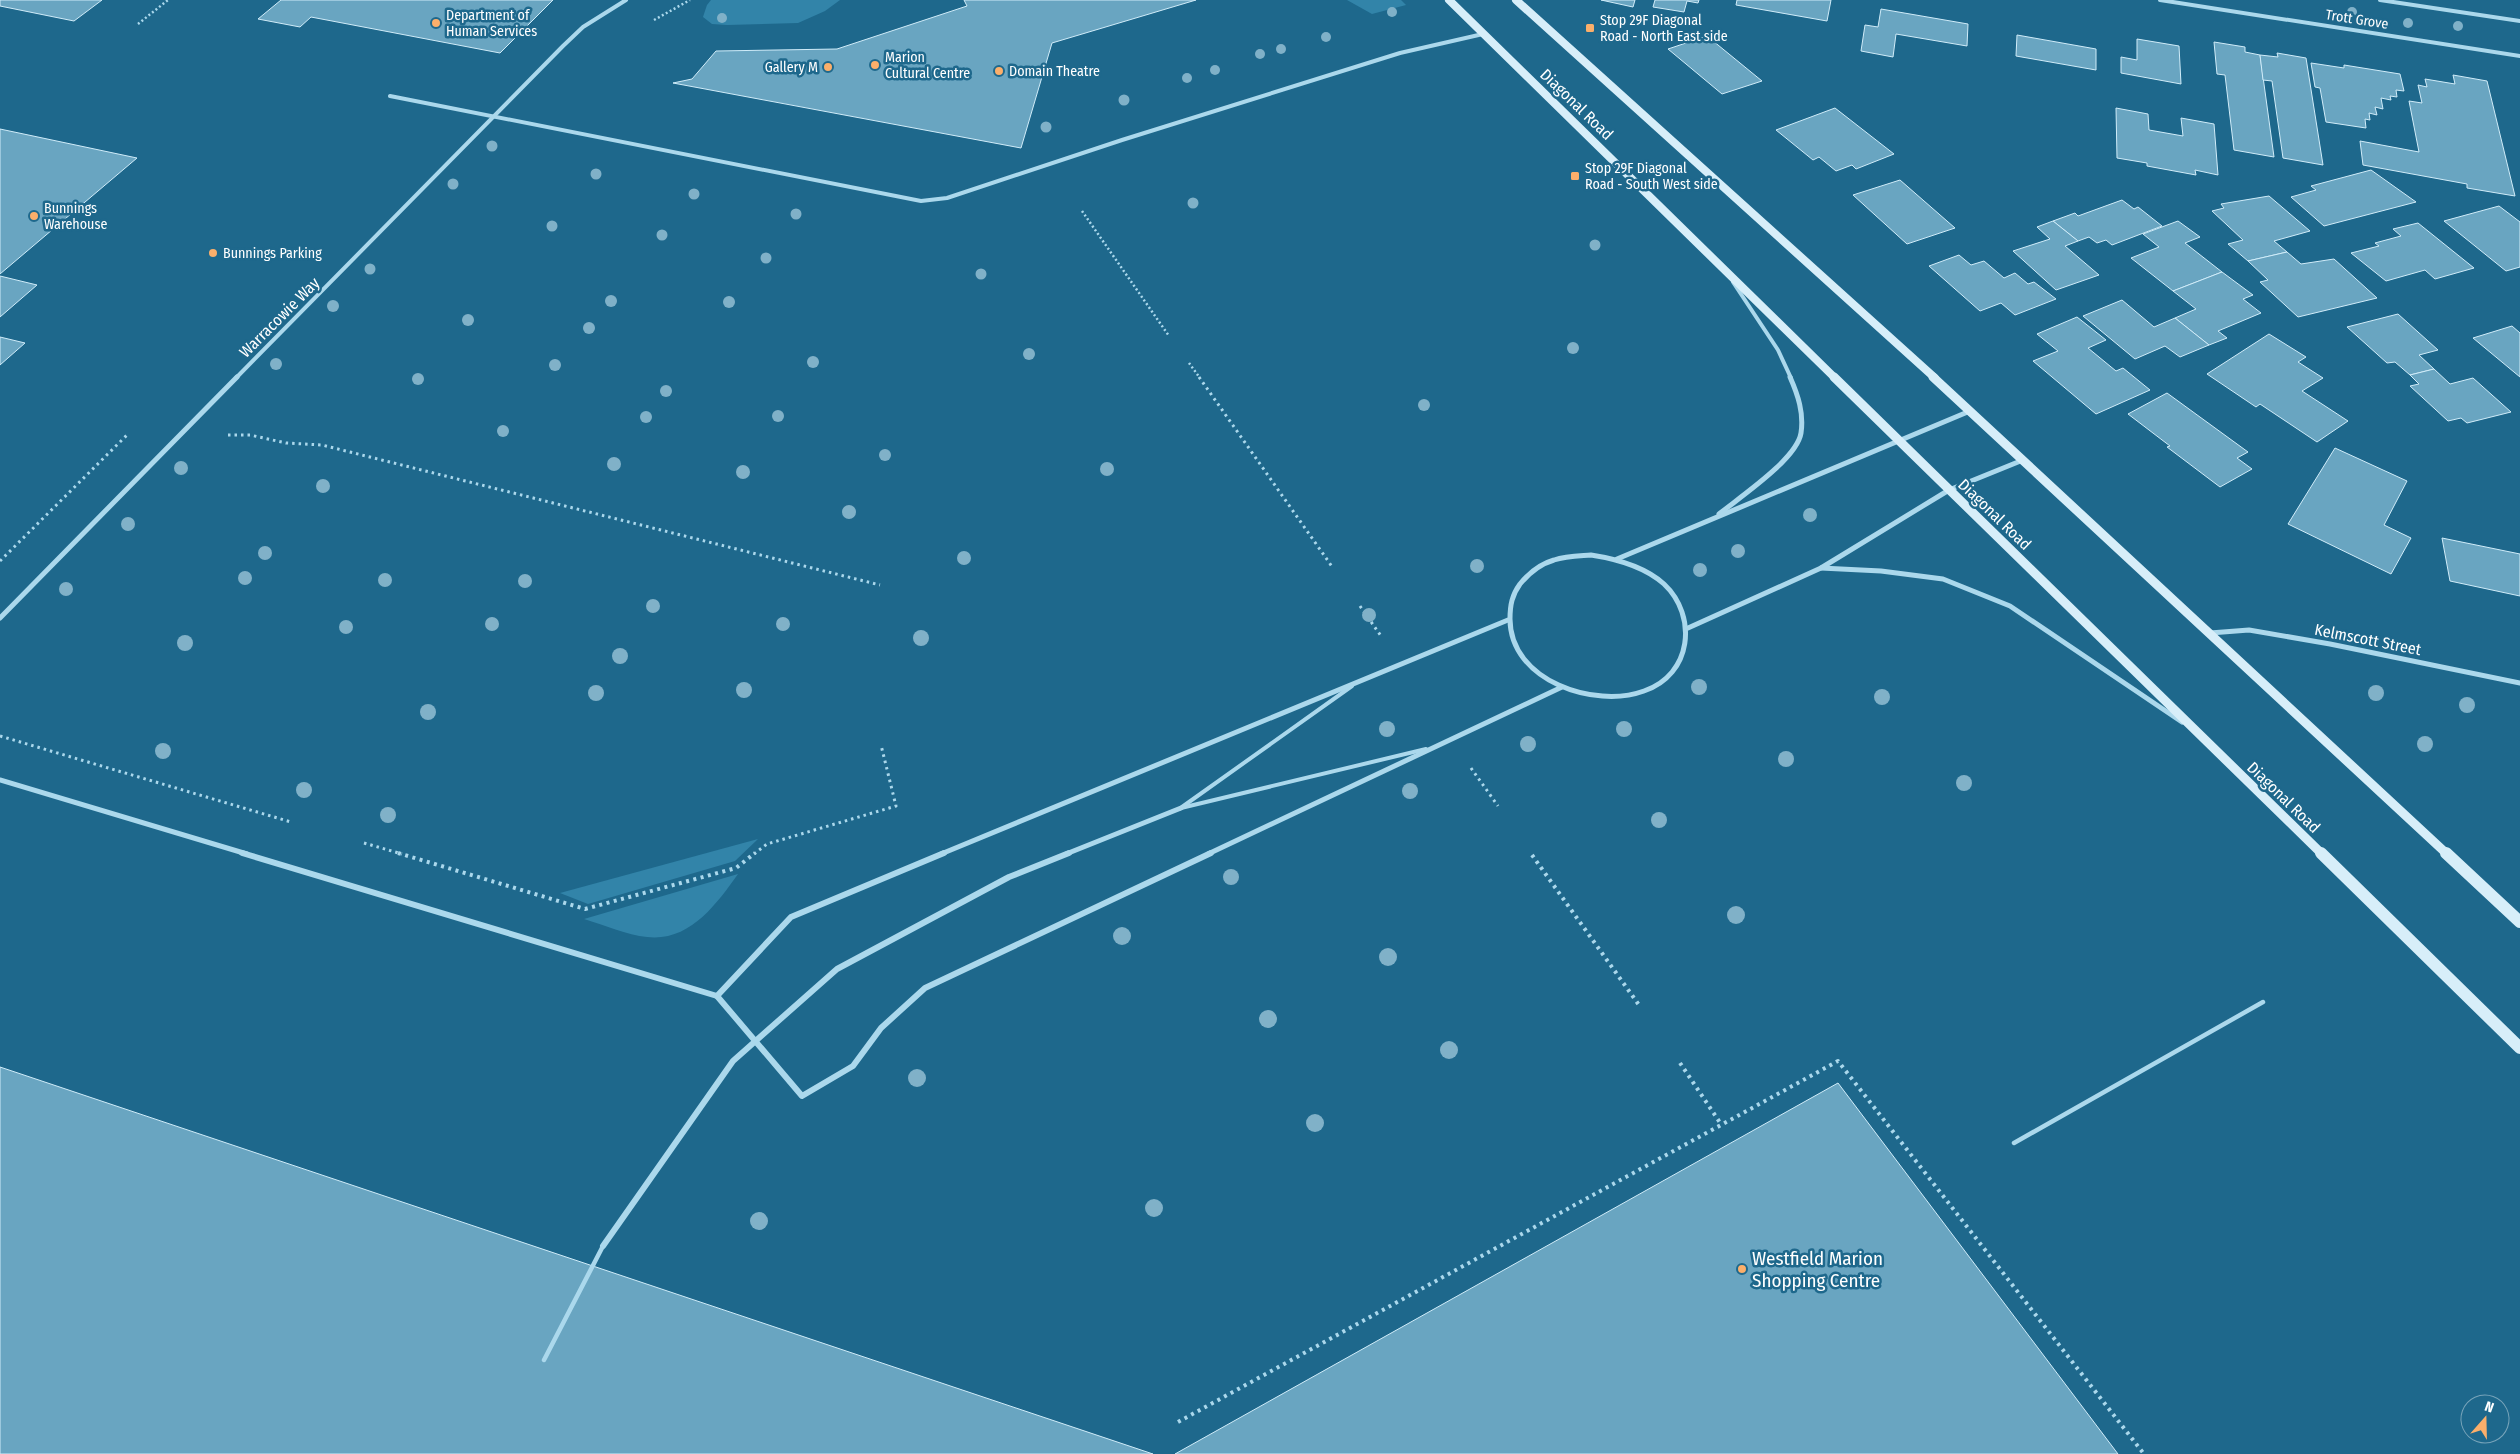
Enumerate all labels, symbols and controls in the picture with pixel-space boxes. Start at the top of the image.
street label: Trott Grove [2324,6,2390,33]
place label: Department of Human Services [446,7,537,40]
place label: Stop 29F Diagonal Road - North East side [1600,12,1728,45]
marker: Department of Human Services [430,17,442,29]
marker: Stop 29F Diagonal Road - North East side [1584,22,1596,34]
place label: Marion Cultural Centre [885,49,970,82]
place label: Gallery M [765,59,818,76]
marker: Marion Cultural Centre [869,59,881,71]
marker: Gallery M [822,61,834,73]
place label: Domain Theatre [1009,63,1100,80]
marker: Domain Theatre [993,65,1005,77]
street label: Diagonal Road [1536,65,1617,144]
place label: Stop 29F Diagonal Road - South West side [1585,160,1718,193]
marker: Stop 29F Diagonal Road - South West side [1569,170,1581,182]
place label: Bunnings Warehouse [44,200,107,233]
marker: Bunnings Warehouse [28,210,40,222]
place label: Bunnings Parking [223,245,322,262]
marker: Bunnings Parking [207,247,219,259]
street label: Warracowie Way [235,273,324,361]
street label: Diagonal Road [1954,475,2035,554]
street label: Kelmscott Street [2313,620,2423,659]
street label: Diagonal Road [2243,758,2324,837]
place label: Westfield Marion Shopping Centre [1752,1247,1883,1292]
marker: Westfield Marion Shopping Centre [1736,1263,1748,1275]
north arrow [2460,1394,2510,1444]
text: N [2482,1398,2496,1417]

